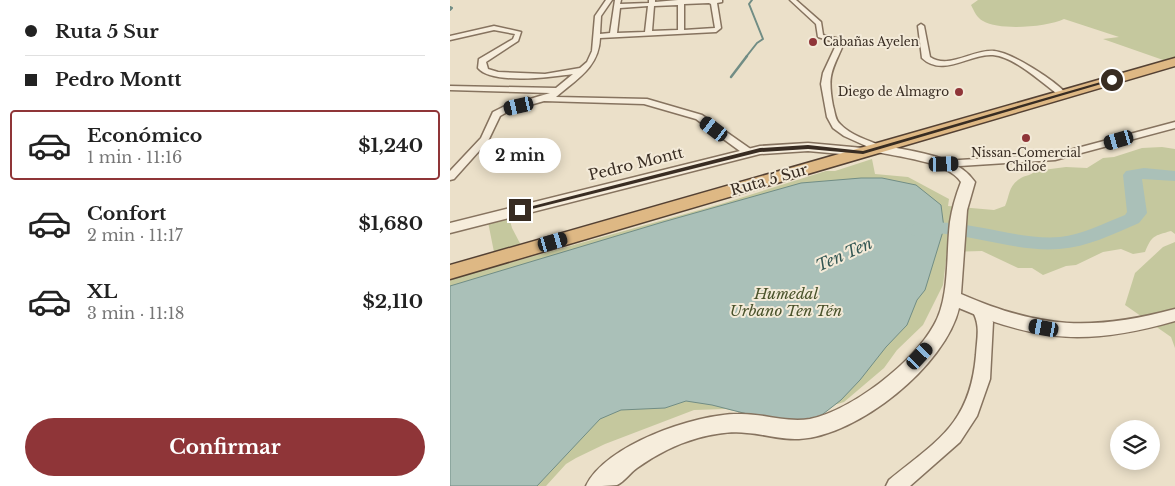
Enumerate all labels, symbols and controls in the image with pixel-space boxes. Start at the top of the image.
text: Ruta 5 Sur [55,20,159,43]
place label: Cabañas Ayelen [823,34,919,49]
marker: Cabañas Ayelen [807,36,819,48]
text: Pedro Montt [55,68,182,91]
route start [1101,69,1123,91]
place label: Diego de Almagro [838,84,949,99]
marker: Diego de Almagro [953,86,965,98]
car [502,95,535,117]
car [697,114,730,144]
icon: car [27,123,72,168]
text: Económico [87,124,202,147]
car [1102,129,1135,151]
marker: Nissan-Comercial Chiloé [1020,132,1032,144]
text: $1,240 [358,134,423,157]
callout: 2 min [479,138,561,172]
street label: Pedro Montt [586,142,686,184]
text: 2 min [495,145,545,165]
place label: Nissan-Comercial Chiloé [971,145,1081,174]
text: 1 min · 11:16 [87,147,182,167]
car [928,156,959,172]
street label: Ruta 5 Sur [728,159,811,200]
route end [509,199,531,221]
icon: car [27,201,72,246]
text: Confort [87,202,166,225]
text: $1,680 [359,212,423,235]
text: 2 min · 11:17 [87,225,183,245]
car [536,231,569,253]
water label: Ten Ten [813,233,875,275]
icon: car [27,279,72,324]
text: XL [87,280,117,303]
park label: Humedal Urbano Ten Tén [730,284,842,320]
text: $2,110 [363,290,423,313]
text: 3 min · 11:18 [87,303,185,323]
car [1027,318,1060,338]
car [904,340,935,372]
button: Confirmar [25,418,425,476]
map controls [1110,420,1160,470]
button: layers [1110,420,1160,470]

